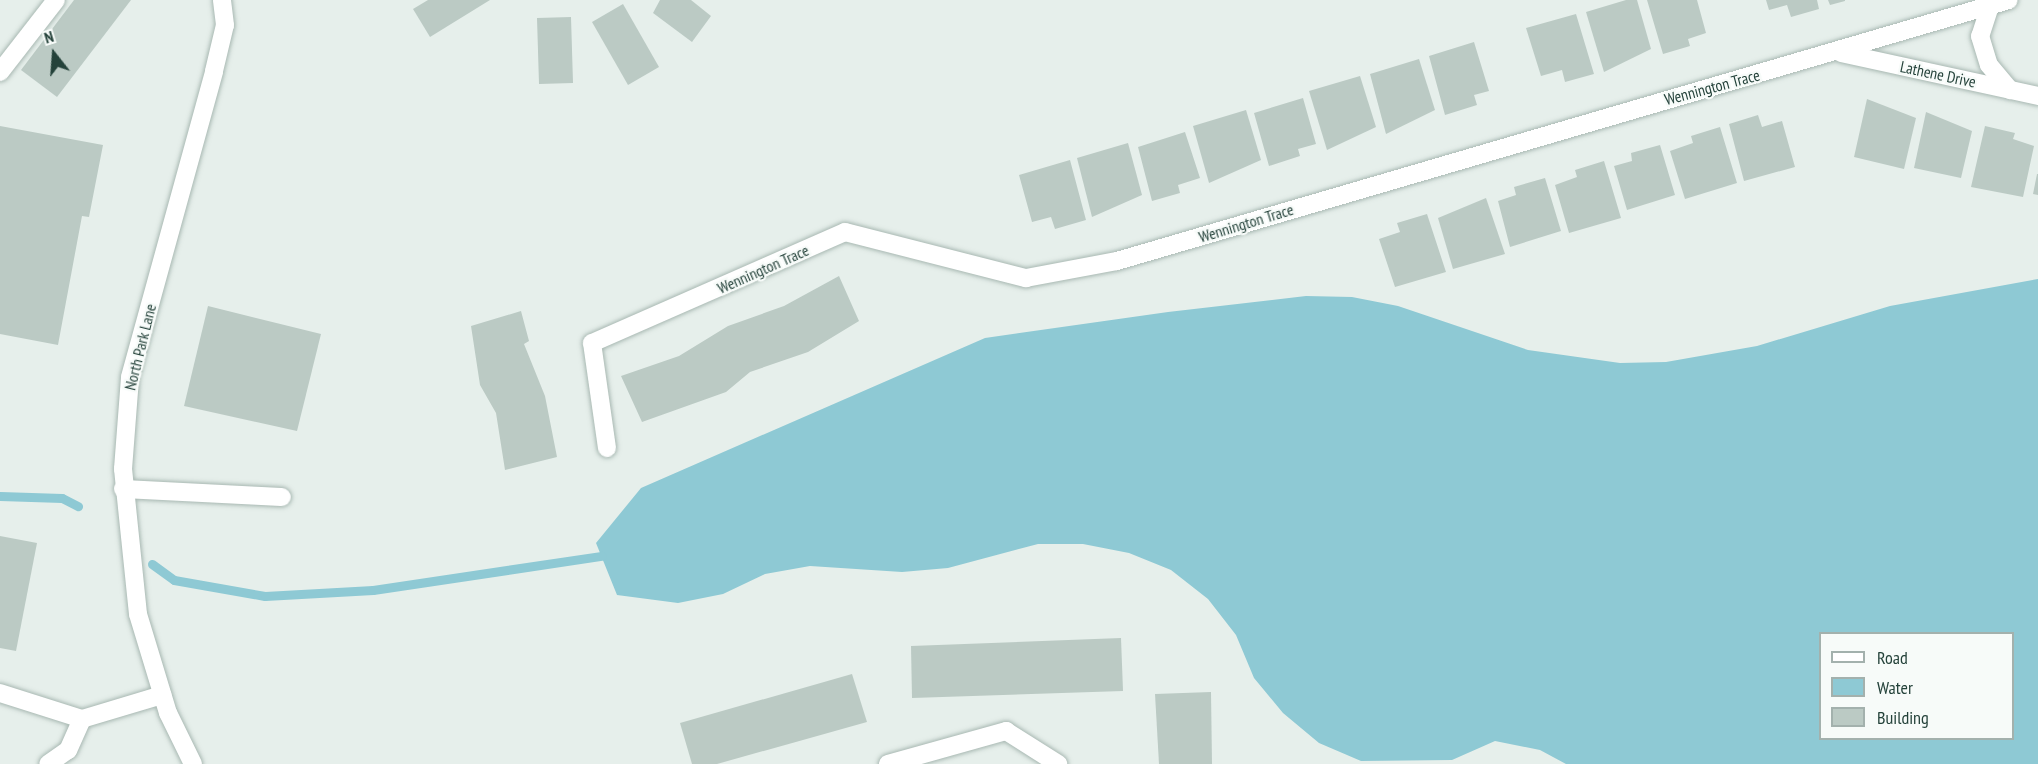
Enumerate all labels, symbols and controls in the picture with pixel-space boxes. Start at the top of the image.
north arrow [24,24,84,84]
text: N [42,26,56,48]
street label: Lathene Drive [1898,57,1978,91]
street label: Wennington Trace [1662,65,1762,109]
street label: Wennington Trace [1196,199,1296,247]
street label: Wennington Trace [714,240,812,298]
street label: North Park Lane [120,302,160,392]
legend [1819,632,2014,740]
text: Road [1877,646,1908,669]
text: Water [1877,676,1913,699]
text: Building [1877,706,1929,729]

